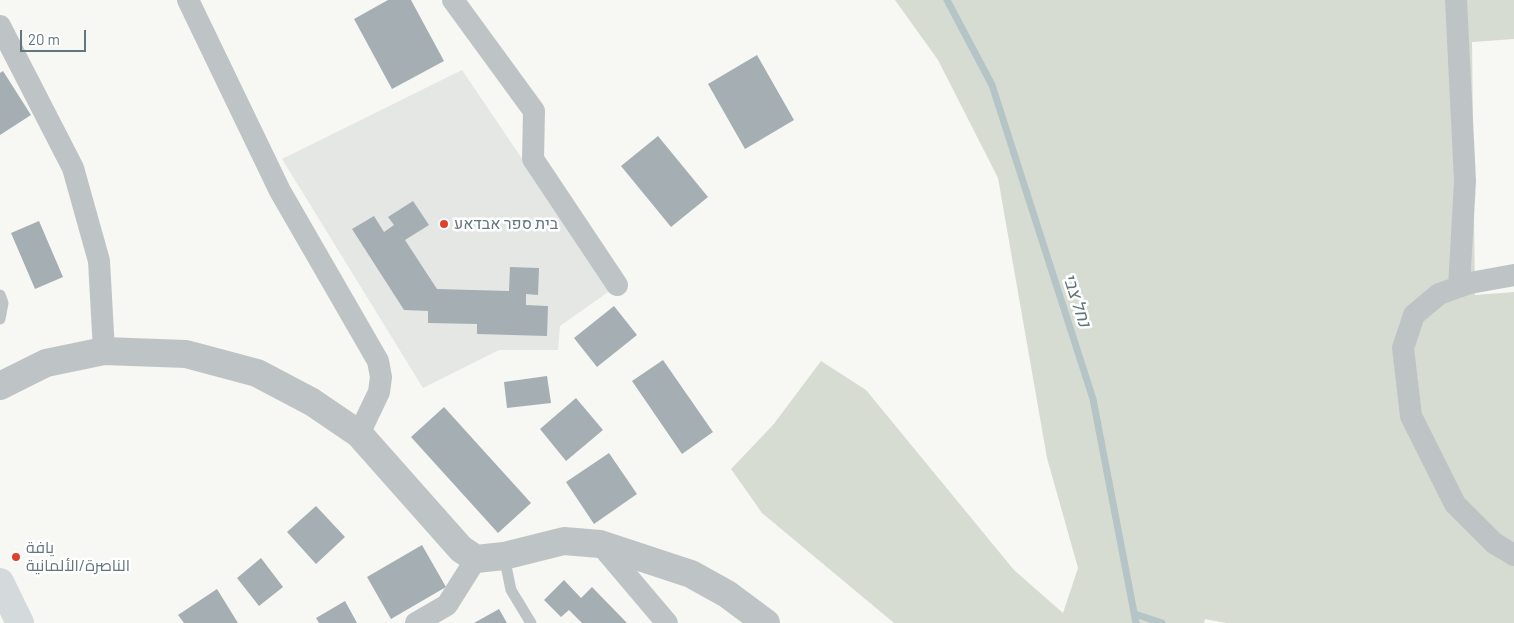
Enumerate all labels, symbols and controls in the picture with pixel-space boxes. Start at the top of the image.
scale bar [22,20,89,52]
text: 20 m [28,30,60,48]
place label: בית ספר אבדאע [454,214,558,234]
marker: בית ספר אבדאע [438,218,450,230]
water label: נחל צבי [1058,271,1096,329]
place label: يافة الناصرة/الألمانية [26,538,130,576]
marker: يافة الناصرة/الألمانية [10,551,22,563]

